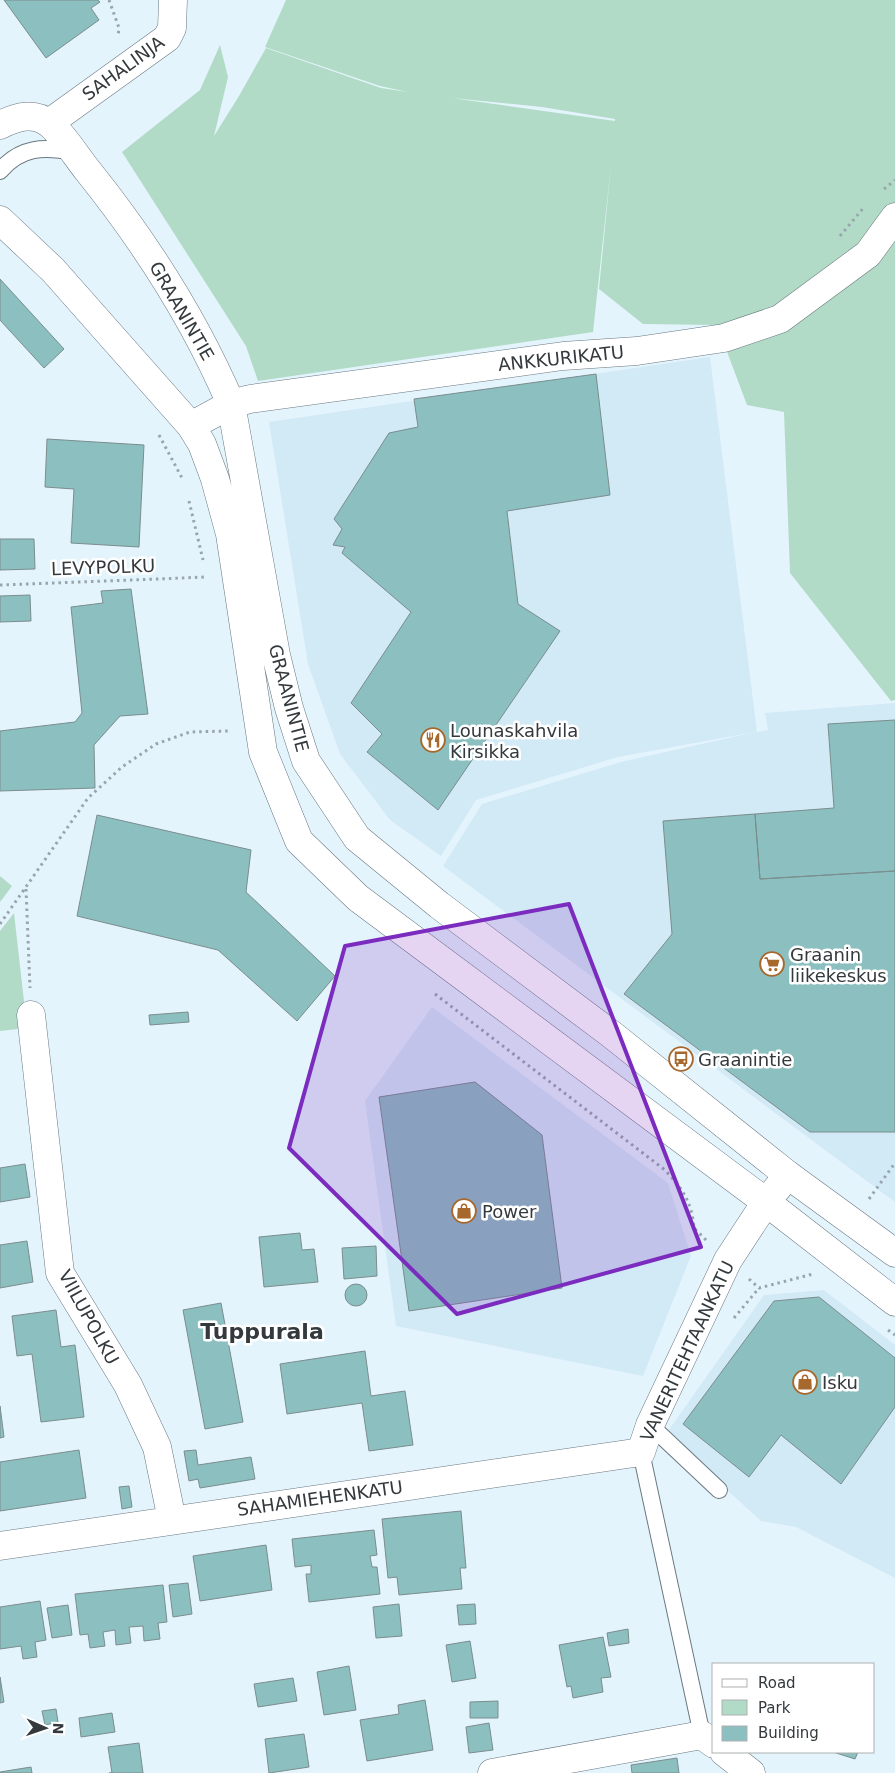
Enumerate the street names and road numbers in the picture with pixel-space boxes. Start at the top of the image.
street label: SAHALINJA [78,31,169,105]
street label: GRAANINTIE [145,258,219,364]
street label: ANKKURIKATU [497,341,625,375]
street label: LEVYPOLKU [51,555,155,579]
street label: GRAANINTIE [265,642,313,754]
street label: VANERITEHTAANKATU [636,1257,738,1445]
street label: VIILUPOLKU [54,1266,124,1368]
street label: SAHAMIEHENKATU [236,1476,404,1520]

